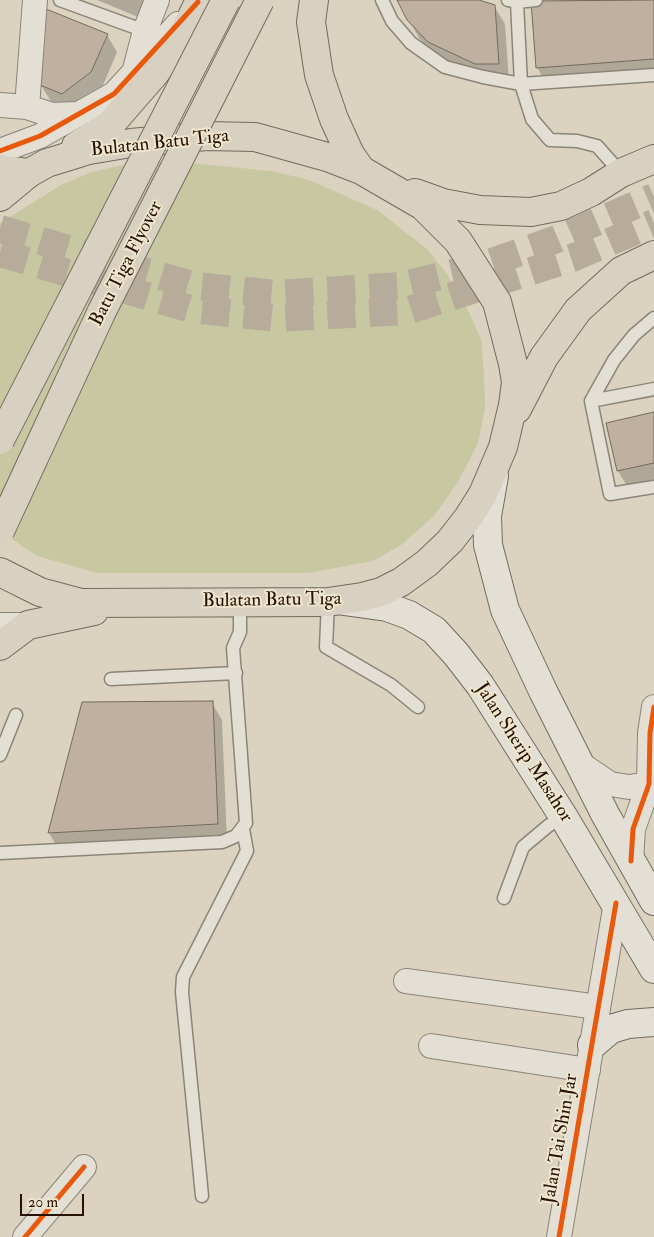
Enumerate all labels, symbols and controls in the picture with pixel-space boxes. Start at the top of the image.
street label: Bulatan Batu Tiga [90,125,230,163]
street label: Batu Tiga Flyover [86,198,168,330]
street label: Bulatan Batu Tiga [202,588,342,614]
street label: Jalan Sherip Masahor [469,679,577,827]
street label: Jalan Tai Shin Jar [538,1072,584,1206]
scale bar [22,1184,86,1216]
text: 20 m [28,1193,58,1212]

